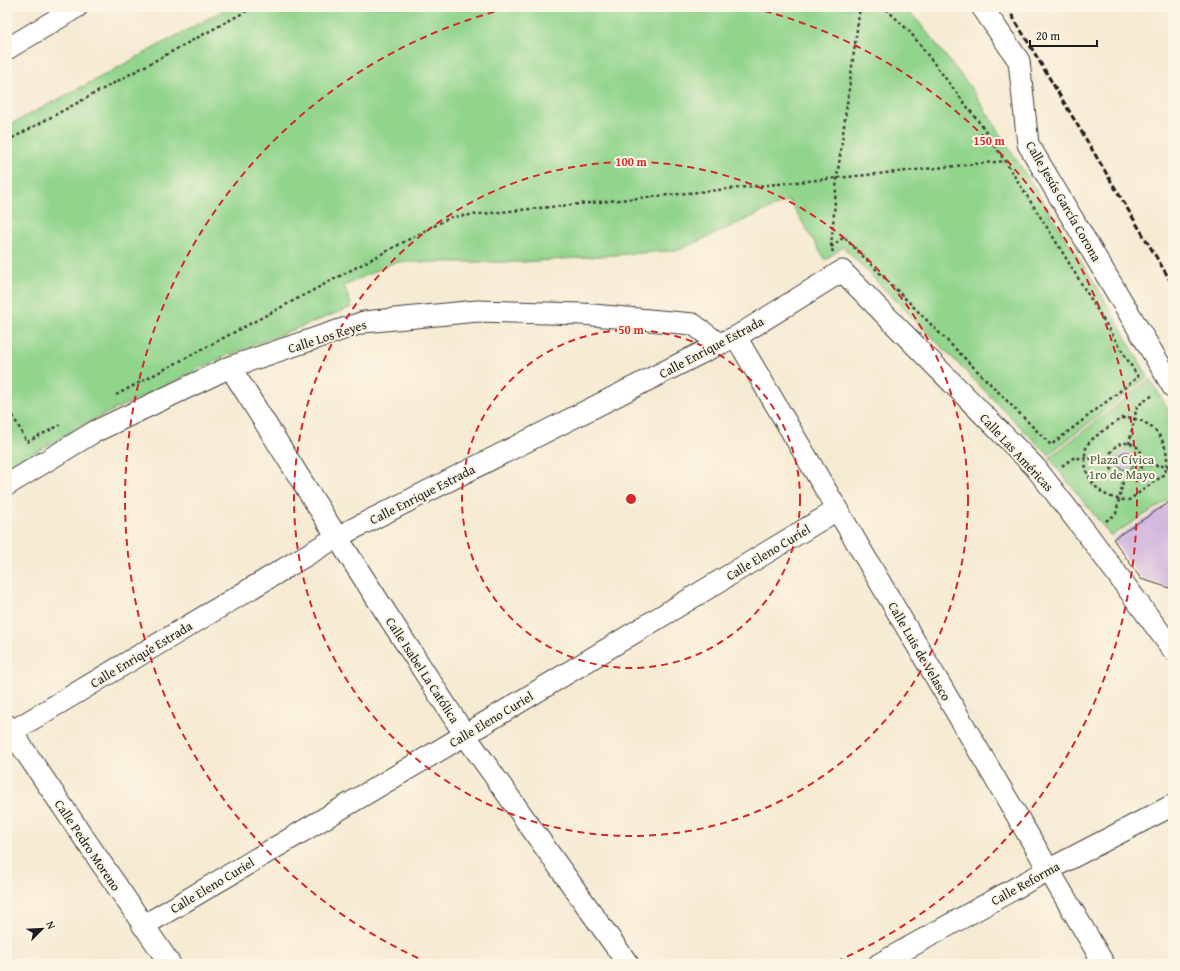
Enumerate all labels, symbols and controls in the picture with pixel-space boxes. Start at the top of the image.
scale bar [1030,22,1097,48]
text: 20 m [1036,27,1060,44]
text: 150 m [973,132,1006,149]
street label: Calle Jesús García Corona [1021,138,1106,266]
text: 100 m [615,153,648,170]
street label: Calle Enrique Estrada [656,311,768,383]
street label: Calle Los Reyes [285,315,369,358]
text: 50 m [618,321,644,338]
street label: Calle Las Américas [975,409,1058,496]
park label: Plaza Cívica 1ro de Mayo [1089,450,1156,484]
street label: Calle Enrique Estrada [366,459,479,529]
centre of rings [624,492,638,506]
street label: Calle Eleno Curiel [722,520,814,585]
street label: Calle Luis de Velasco [883,598,956,705]
street label: Calle Isabel La Católica [381,613,465,728]
street label: Calle Enrique Estrada [87,616,197,692]
street label: Calle Eleno Curiel [445,687,537,752]
street label: Calle Pedro Moreno [50,796,125,895]
street label: Calle Eleno Curiel [166,853,258,918]
street label: Calle Reforma [987,856,1064,910]
north arrow [22,909,62,949]
text: N [42,918,60,932]

